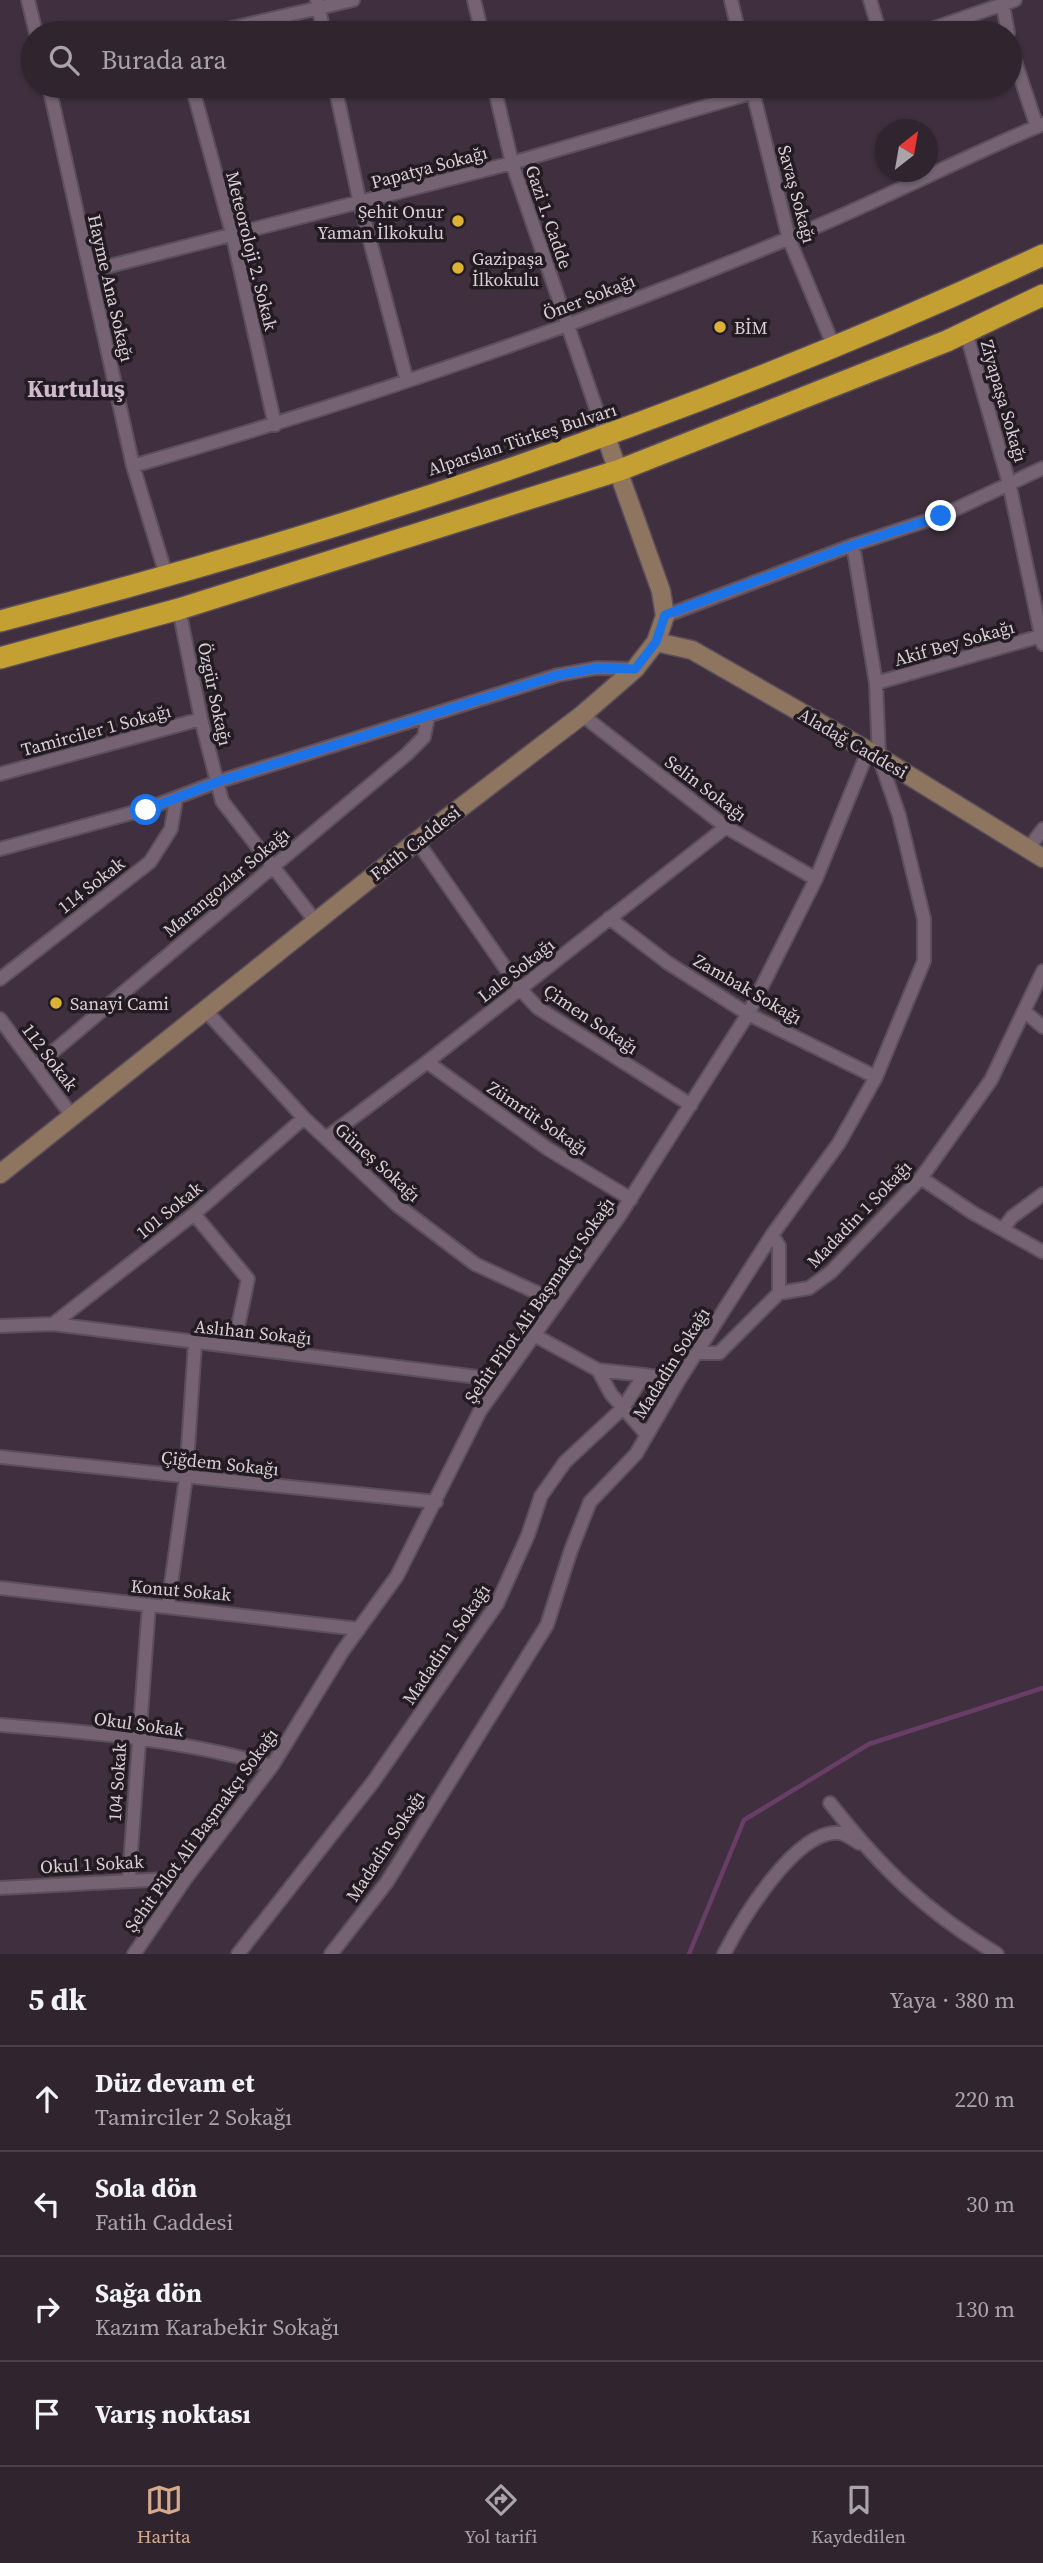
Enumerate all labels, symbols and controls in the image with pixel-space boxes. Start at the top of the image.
search box [21,21,1022,98]
icon: search [45,41,83,79]
text: Burada ara [101,42,227,78]
north arrow [875,119,938,182]
street label: Papatya Sokağı [368,139,490,195]
street label: Savaş Sokağı [772,142,822,246]
street label: Gazi 1. Cadde [520,162,578,272]
street label: Meteoroloji 2. Sokak [220,169,284,333]
place label: Şehit Onur Yaman İlkokulu [317,199,444,245]
street label: Hayme Ana Sokağı [82,212,140,364]
marker: Şehit Onur Yaman İlkokulu [450,213,466,229]
place label: Gazipaşa İlkokulu [472,246,544,292]
marker: Gazipaşa İlkokulu [450,260,466,276]
street label: Öner Sokağı [539,268,639,326]
place label: BİM [734,315,768,340]
marker: BİM [712,319,728,335]
street label: Ziyapaşa Sokağı [975,337,1033,465]
district label: Kurtuluş [27,372,125,405]
street label: Alparslan Türkeş Bulvarı [424,397,620,481]
route end [925,500,956,531]
street label: Akif Bey Sokağı [891,614,1017,672]
street label: Özgür Sokağı [192,640,238,748]
street label: Tamirciler 1 Sokağı [18,698,174,762]
street label: Aladağ Caddesi [794,702,912,784]
street label: Selin Sokağı [660,749,752,827]
route start [130,794,161,825]
street label: Fatih Caddesi [365,800,465,886]
street label: Marangozlar Sokağı [157,822,295,942]
street label: 114 Sokak [52,851,130,919]
street label: Lale Sokağı [472,932,560,1008]
street label: Zambak Sokağı [689,948,807,1030]
street label: Çimen Sokağı [539,978,643,1060]
place label: Sanayi Cami [70,991,169,1016]
marker: Sanayi Cami [48,995,64,1011]
street label: 112 Sokak [16,1018,84,1096]
street label: Zümrüt Sokağı [482,1075,594,1161]
street label: Güneş Sokağı [330,1117,426,1207]
street label: Madadin 1 Sokağı [801,1155,917,1273]
street label: 101 Sokak [130,1175,208,1245]
street label: Şehit Pilot Ali Başmakçı Sokağı [458,1192,620,1408]
street label: Madadin Sokağı [627,1302,715,1424]
street label: Aslıhan Sokağı [193,1313,313,1351]
street label: Çiğdem Sokağı [160,1444,280,1482]
street label: Konut Sokak [130,1573,232,1607]
street label: Madadin 1 Sokağı [396,1579,496,1709]
street label: Okul Sokak [92,1705,186,1743]
street label: Şehit Pilot Ali Başmakçı Sokağı [118,1723,284,1937]
street label: 104 Sokak [102,1742,132,1822]
street label: Madadin Sokağı [340,1786,430,1906]
street label: Okul 1 Sokak [40,1849,145,1879]
text: 5 dk [28,1979,86,2020]
text: Yaya · 380 m [889,1984,1015,2016]
text: Düz devam et [95,2065,254,2101]
icon: ahead [28,2080,66,2118]
text: 220 m [954,2083,1015,2115]
text: Tamirciler 2 Sokağı [95,2101,292,2133]
text: Sola dön [95,2170,197,2206]
icon: left [28,2185,66,2223]
text: 30 m [966,2188,1015,2220]
text: Fatih Caddesi [95,2206,233,2238]
text: Sağa dön [95,2275,202,2311]
icon: right [28,2290,66,2328]
text: 130 m [954,2293,1015,2325]
text: Kazım Karabekir Sokağı [95,2311,339,2343]
icon: arrive [28,2395,66,2433]
text: Varış noktası [95,2396,251,2432]
tab: Harita [137,2481,191,2549]
tab: Yol tarifi [464,2481,537,2549]
tab: Kaydedilen [811,2481,906,2549]

